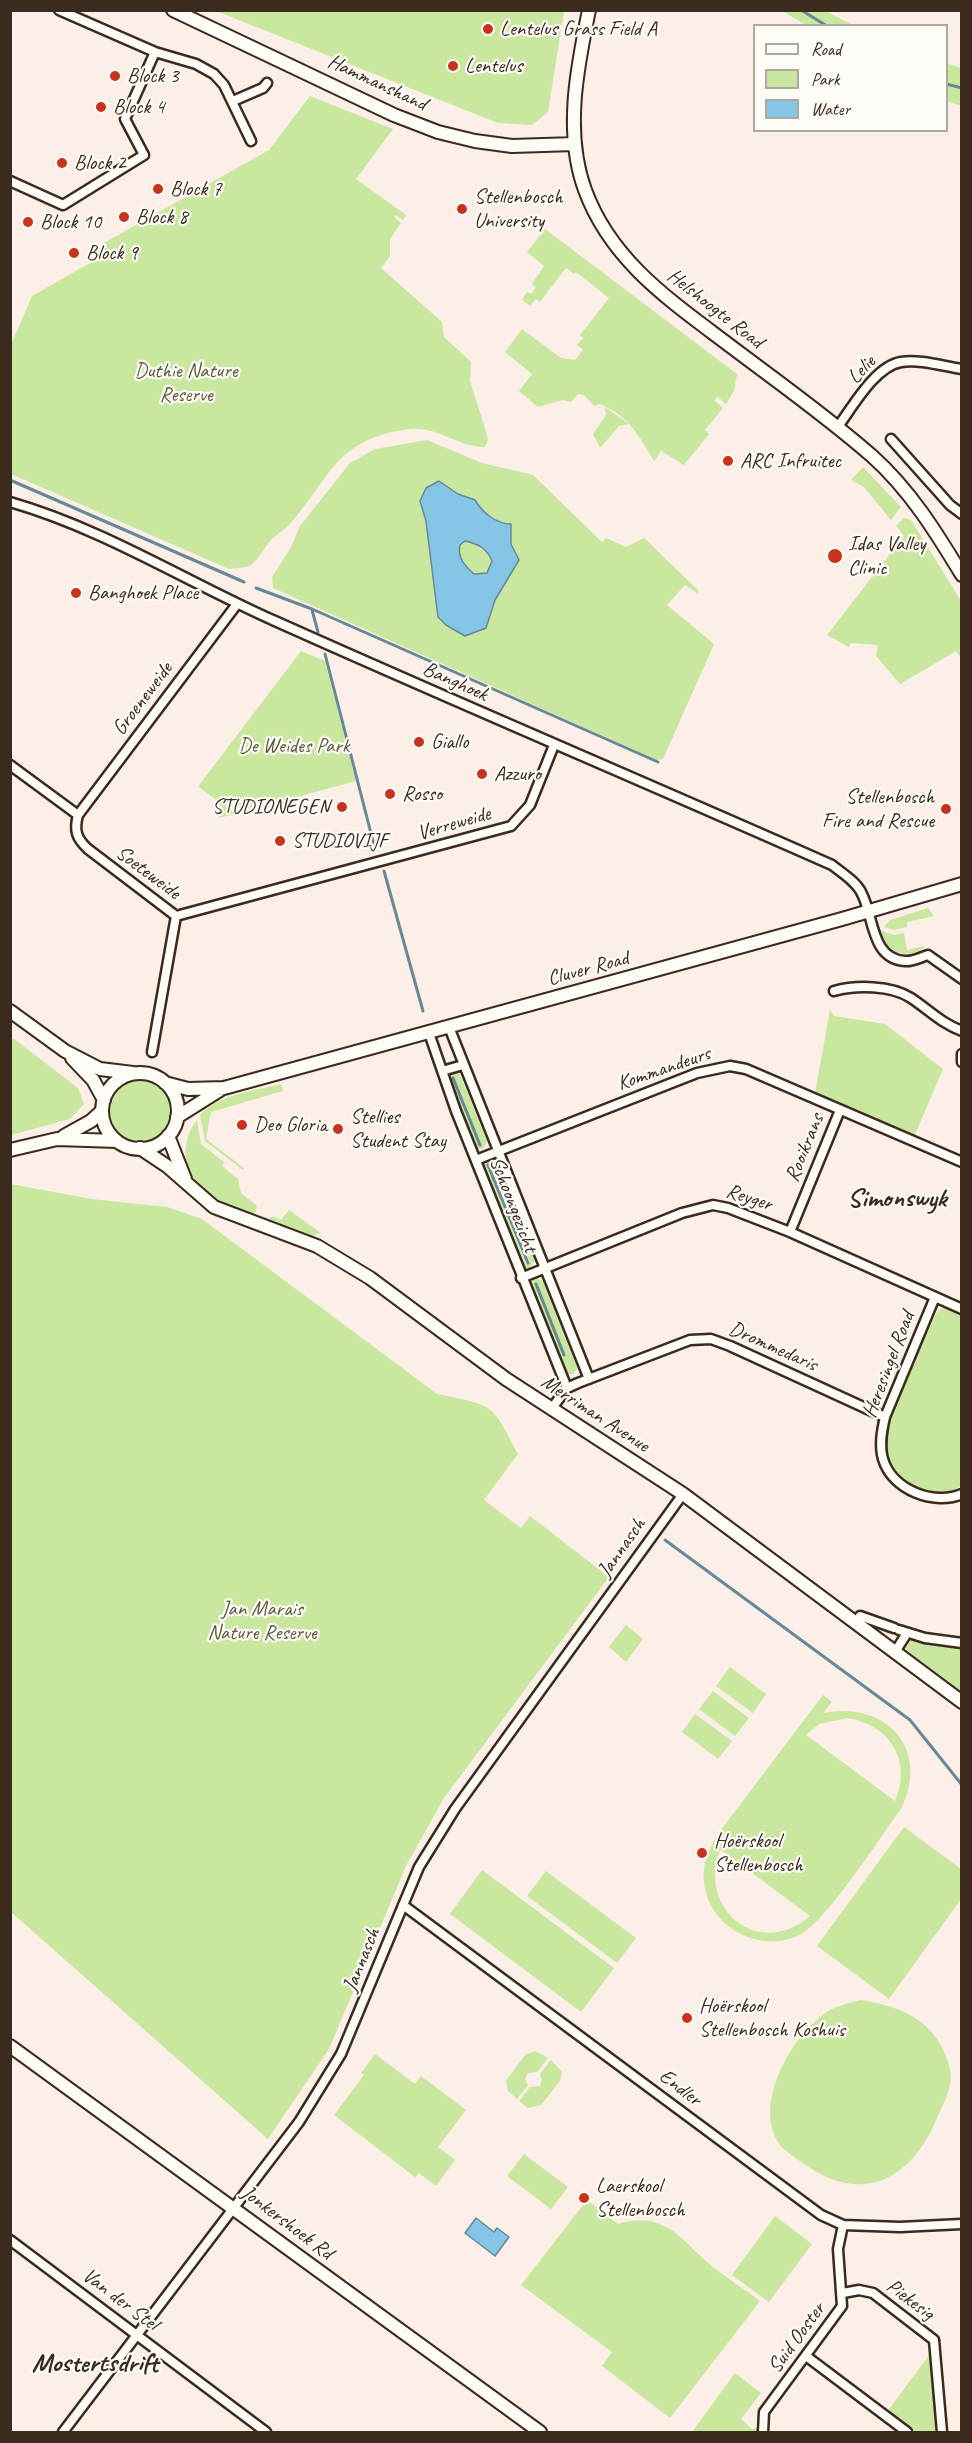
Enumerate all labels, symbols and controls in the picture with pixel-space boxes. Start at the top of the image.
place label: Lentelus Grass Field A [500,16,657,42]
marker: Lentelus Grass Field A [481,22,495,36]
legend [753,24,948,132]
text: Road [811,38,841,60]
street label: Hammanshand [323,49,431,117]
place label: Lentelus [465,53,522,79]
marker: Lentelus [446,59,460,73]
place label: Block 3 [127,63,179,89]
text: Park [811,68,840,90]
marker: Block 3 [108,69,122,83]
place label: Block 4 [113,94,165,120]
text: Water [811,98,850,120]
marker: Block 4 [94,100,108,114]
place label: Block 2 [74,150,126,176]
marker: Block 2 [55,156,69,170]
place label: Block 7 [170,176,222,202]
marker: Block 7 [151,182,165,196]
place label: Stellenbosch University [474,184,562,234]
marker: Stellenbosch University [455,202,469,216]
place label: Block 8 [136,204,188,230]
place label: Block 10 [40,209,101,235]
marker: Block 8 [117,210,131,224]
marker: Block 10 [21,215,35,229]
place label: Block 9 [86,240,138,266]
marker: Block 9 [67,246,81,260]
street label: Helshoogte Road [662,264,768,354]
street label: Lelie [842,350,882,390]
park label: Duthie Nature Reserve [134,358,238,408]
place label: ARC Infruitec [740,448,841,474]
marker: ARC Infruitec [721,454,735,468]
place label: Idas Valley Clinic [848,531,925,581]
marker: Idas Valley Clinic [826,547,844,565]
place label: Banghoek Place [88,580,198,606]
marker: Banghoek Place [69,586,83,600]
street label: Groeneweide [107,657,179,741]
street label: Banghoek [419,657,491,707]
place label: Giallo [431,729,468,755]
park label: De Weides Park [239,733,349,759]
marker: Giallo [412,735,426,749]
place label: Azzuro [494,761,541,787]
marker: Azzuro [475,767,489,781]
place label: Rosso [402,781,442,807]
place label: Stellenbosch Fire and Rescue [822,784,934,834]
marker: Rosso [383,787,397,801]
place label: STUDIONEGEN [212,794,330,820]
marker: STUDIONEGEN [335,800,349,814]
street label: Verreweide [414,802,494,846]
marker: Stellenbosch Fire and Rescue [939,802,953,816]
place label: STUDIOVIJF [292,828,388,854]
marker: STUDIOVIJF [273,834,287,848]
street label: Soeteweide [111,840,185,906]
street label: Cluver Road [545,946,631,992]
street label: Kommandeurs [614,1041,714,1097]
place label: Stellies Student Stay [350,1104,446,1154]
street label: Rooikrans [780,1110,830,1186]
place label: Deo Gloria [254,1112,327,1138]
marker: Deo Gloria [235,1118,249,1132]
marker: Stellies Student Stay [331,1122,345,1136]
street label: Schoongezicht [483,1154,543,1256]
street label: Reyger [723,1179,775,1217]
district label: Simonswyk [847,1183,947,1215]
street label: Heresingel Road [857,1308,921,1422]
street label: Drommedaris [725,1316,821,1378]
street label: Merriman Avenue [536,1370,654,1458]
street label: Jannasch [593,1513,651,1583]
park label: Jan Marais Nature Reserve [207,1596,317,1646]
place label: Hoërskool Stellenbosch [714,1828,802,1878]
marker: Hoërskool Stellenbosch [695,1846,709,1860]
street label: Jannasch [338,1924,386,1996]
place label: Hoërskool Stellenbosch Koshuis [699,1993,845,2043]
marker: Hoërskool Stellenbosch Koshuis [680,2011,694,2025]
street label: Endler [654,2064,706,2112]
place label: Laerskool Stellenbosch [596,2173,684,2223]
street label: Jonkershoek Rd [236,2180,338,2266]
marker: Laerskool Stellenbosch [577,2191,591,2205]
street label: Van der Stel [77,2263,163,2337]
street label: Piekesig [881,2274,939,2326]
street label: Suid Ooster [763,2298,831,2378]
district label: Mostertsdrift [32,2348,158,2380]

